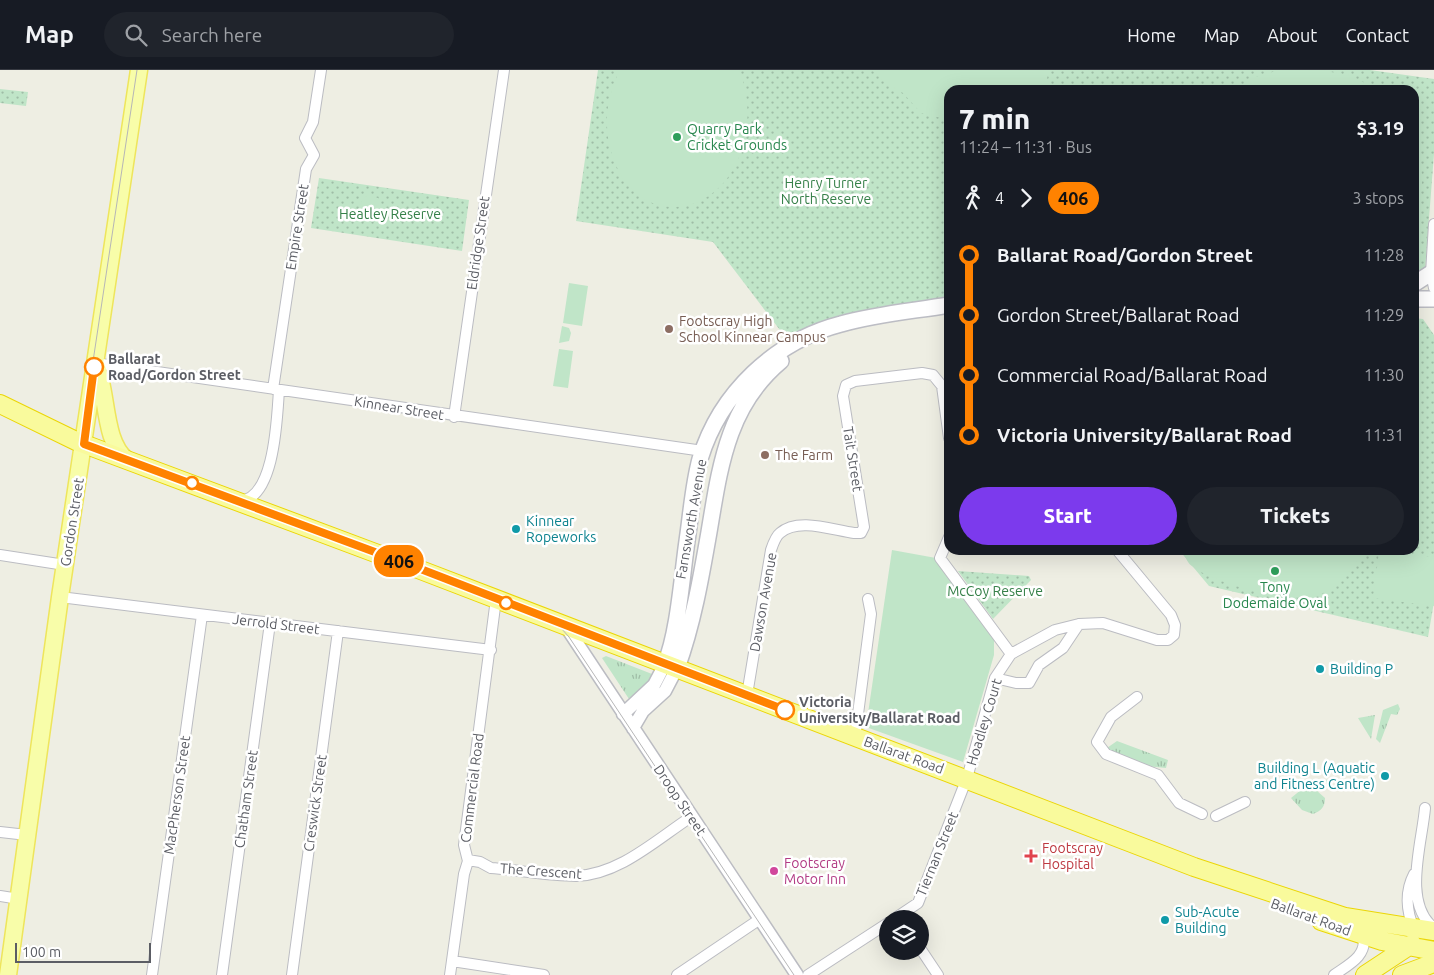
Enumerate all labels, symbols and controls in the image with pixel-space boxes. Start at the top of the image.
search box [104,12,454,57]
text: Map [25,21,74,48]
icon: search [122,21,150,49]
text: Search here [162,24,262,46]
text: Home [1127,25,1176,45]
text: Map [1204,25,1239,45]
text: About [1267,25,1317,45]
text: Contact [1345,25,1409,45]
text: 7 min [959,103,1030,134]
text: $3.19 [1356,117,1404,139]
place label: Quarry Park Cricket Grounds [687,121,787,153]
marker: Quarry Park Cricket Grounds [671,131,683,143]
text: 11:24 – 11:31 · Bus [959,138,1092,156]
park label: Henry Turner North Reserve [781,175,871,207]
street label: Empire Street [282,182,312,271]
icon: walk [959,184,987,212]
icon: forward [1012,184,1040,212]
text: 406 [1058,188,1089,208]
text: 4 [995,189,1004,207]
text: 3 stops [1352,189,1404,207]
street label: Eldridge Street [463,195,493,291]
park label: Heatley Reserve [339,206,441,222]
text: Ballarat Road/Gordon Street [997,244,1253,266]
text: 11:28 [1364,246,1404,264]
text: Gordon Street/Ballarat Road [997,304,1240,326]
text: 11:29 [1364,306,1404,324]
place label: Footscray High School Kinnear Campus [679,313,826,345]
marker: Footscray High School Kinnear Campus [663,323,675,335]
place label: Ballarat Road/Gordon Street [108,351,241,383]
marker: Ballarat Road/Gordon Street [84,357,104,377]
text: Commercial Road/Ballarat Road [997,364,1268,386]
text: 11:30 [1364,366,1404,384]
street label: Kinnear Street [353,393,446,423]
text: Victoria University/Ballarat Road [997,424,1292,446]
street label: Tait Street [840,425,866,493]
text: 11:31 [1364,426,1404,444]
place label: The Farm [775,447,833,463]
marker: The Farm [759,449,771,461]
street label: Farnsworth Avenue [673,458,709,580]
street label: Gordon Street [57,476,87,567]
unlabelled marker [185,476,199,490]
button: Start [959,487,1177,545]
button: Tickets [1187,487,1404,545]
place label: Kinnear Ropeworks [526,513,596,545]
marker: Kinnear Ropeworks [510,523,522,535]
line badge: 406 [370,545,428,577]
text: 406 [384,551,414,571]
street label: Dawson Avenue [746,551,780,653]
marker: Tony Dodemaide Oval [1269,565,1281,577]
place label: Tony Dodemaide Oval [1223,579,1328,611]
park label: McCoy Reserve [947,583,1043,599]
unlabelled marker [499,596,513,610]
street label: Jerrold Street [232,611,321,637]
place label: Building P [1330,661,1393,677]
marker: Building P [1314,663,1326,675]
street label: Hoadley Court [963,676,1005,767]
place label: Victoria University/Ballarat Road [799,694,960,726]
marker: Victoria University/Ballarat Road [775,700,795,720]
street label: Commercial Road [457,732,487,844]
street label: Ballarat Road [862,733,946,777]
street label: MacPherson Street [161,734,193,855]
street label: Chatham Street [231,748,261,849]
street label: Creswick Street [300,753,330,853]
place label: Building L (Aquatic and Fitness Centre) [1254,760,1375,792]
street label: Droop Street [650,762,710,839]
marker: Building L (Aquatic and Fitness Centre) [1379,770,1391,782]
street label: Tiernan Street [913,809,961,899]
place label: Footscray Hospital [1042,840,1103,872]
marker: Footscray Hospital [1024,849,1038,863]
place label: Footscray Motor Inn [784,855,846,887]
street label: The Crescent [499,860,583,882]
marker: Footscray Motor Inn [768,865,780,877]
street label: Ballarat Road [1269,895,1353,939]
place label: Sub-Acute Building [1175,904,1239,936]
map controls [879,910,929,960]
button: layers [879,910,929,960]
marker: Sub-Acute Building [1159,914,1171,926]
scale bar [15,940,151,963]
text: 100 m [22,944,61,960]

